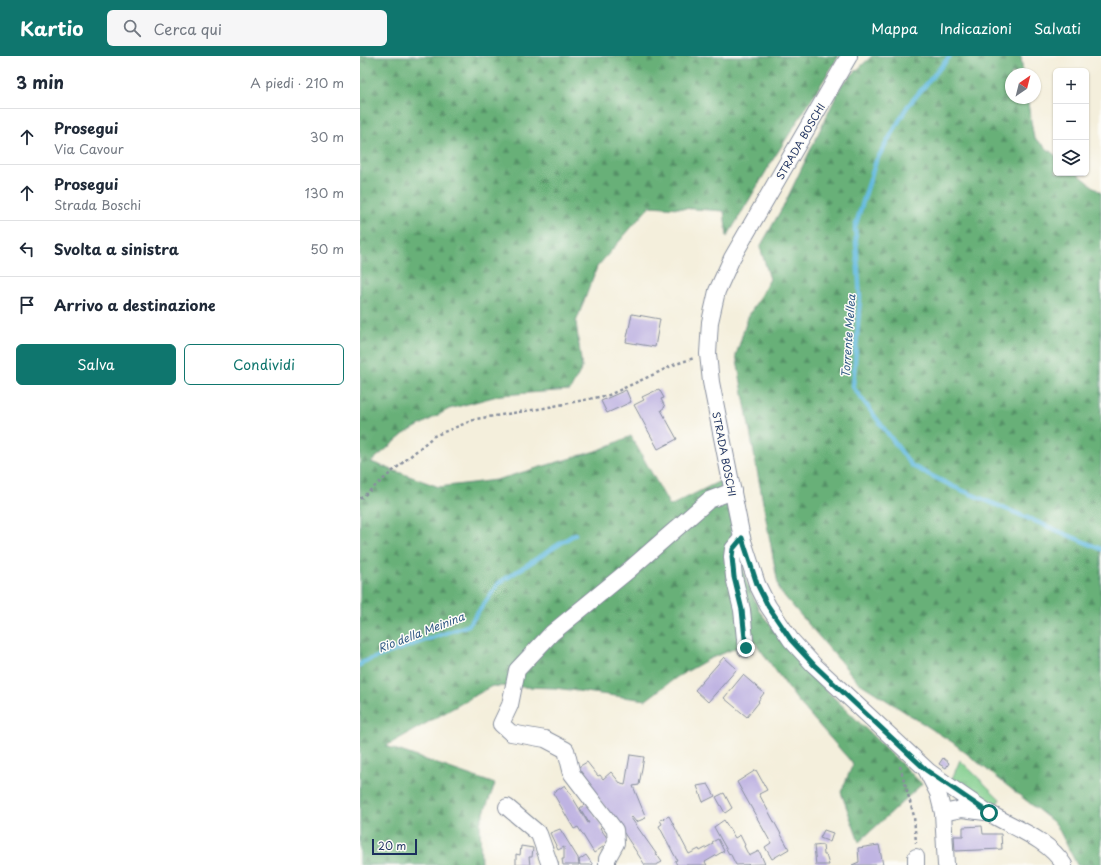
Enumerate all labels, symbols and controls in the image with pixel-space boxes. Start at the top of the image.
search box [107,10,387,46]
text: Kartio [20,14,83,42]
icon: search [121,17,143,39]
text: Cerca qui [153,17,222,40]
text: Mappa [871,18,918,39]
text: Indicazioni [940,18,1012,39]
text: Salvati [1034,18,1081,39]
north arrow [1005,68,1041,104]
map controls [1053,68,1089,176]
button: + [1053,68,1089,104]
text: 3 min [16,69,64,95]
text: A piedi · 210 m [250,73,344,92]
street label: STRADA BOSCHI [772,100,828,182]
button: − [1053,104,1089,140]
text: Prosegui [54,116,118,139]
icon: ahead [16,126,38,148]
text: 30 m [310,127,344,146]
text: Via Cavour [54,139,124,158]
button: layers [1053,140,1089,176]
text: Prosegui [54,172,118,195]
icon: ahead [16,182,38,204]
text: 130 m [305,183,344,202]
text: Strada Boschi [54,195,141,214]
text: Svolta a sinistra [54,237,179,260]
icon: left [16,238,38,260]
text: 50 m [310,239,344,258]
text: Arrivo a destinazione [54,293,216,316]
water label: Torrente Mellea [837,293,859,378]
icon: arrive [16,294,38,316]
button: Salva [16,344,176,385]
button: Condividi [184,344,344,385]
street label: STRADA BOSCHI [709,410,741,498]
water label: Rio della Meinina [375,607,468,656]
route end [737,639,755,657]
route start [980,804,998,822]
scale bar [372,837,417,856]
text: 20 m [378,837,406,854]

